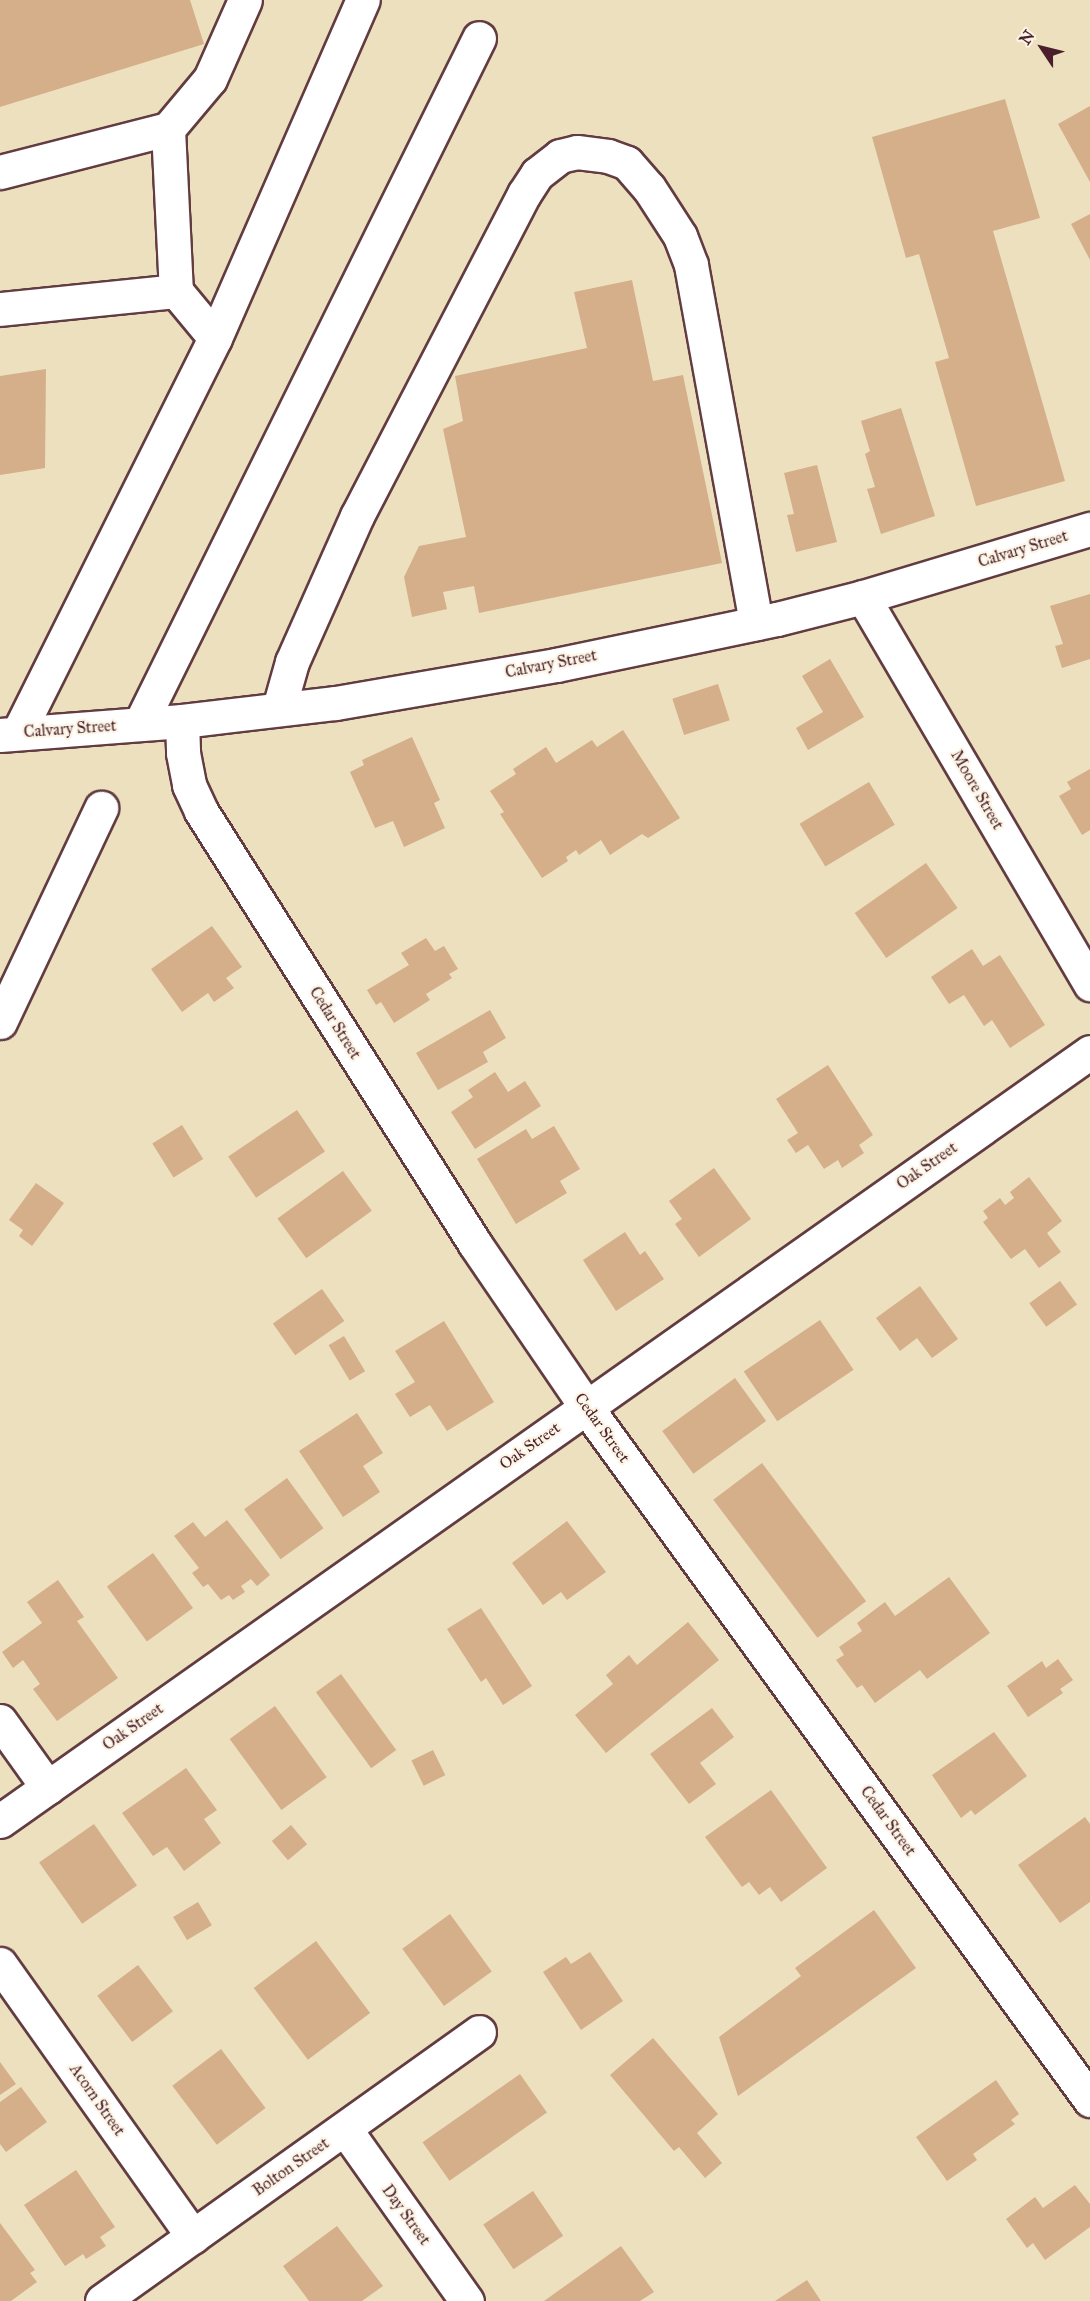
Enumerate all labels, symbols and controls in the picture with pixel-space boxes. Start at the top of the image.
north arrow [1012,18,1072,78]
text: N [1015,26,1039,48]
street label: Calvary Street [976,526,1070,572]
street label: Calvary Street [504,646,598,682]
street label: Calvary Street [23,716,117,742]
street label: Moore Street [947,747,1007,833]
street label: Cedar Street [305,983,365,1063]
street label: Oak Street [893,1138,961,1194]
street label: Cedar Street [570,1389,634,1467]
street label: Oak Street [496,1418,564,1474]
street label: Oak Street [99,1699,167,1755]
street label: Cedar Street [856,1782,920,1860]
street label: Acorn Street [65,2060,129,2140]
street label: Bolton Street [249,2134,333,2200]
street label: Day Street [378,2181,434,2249]

